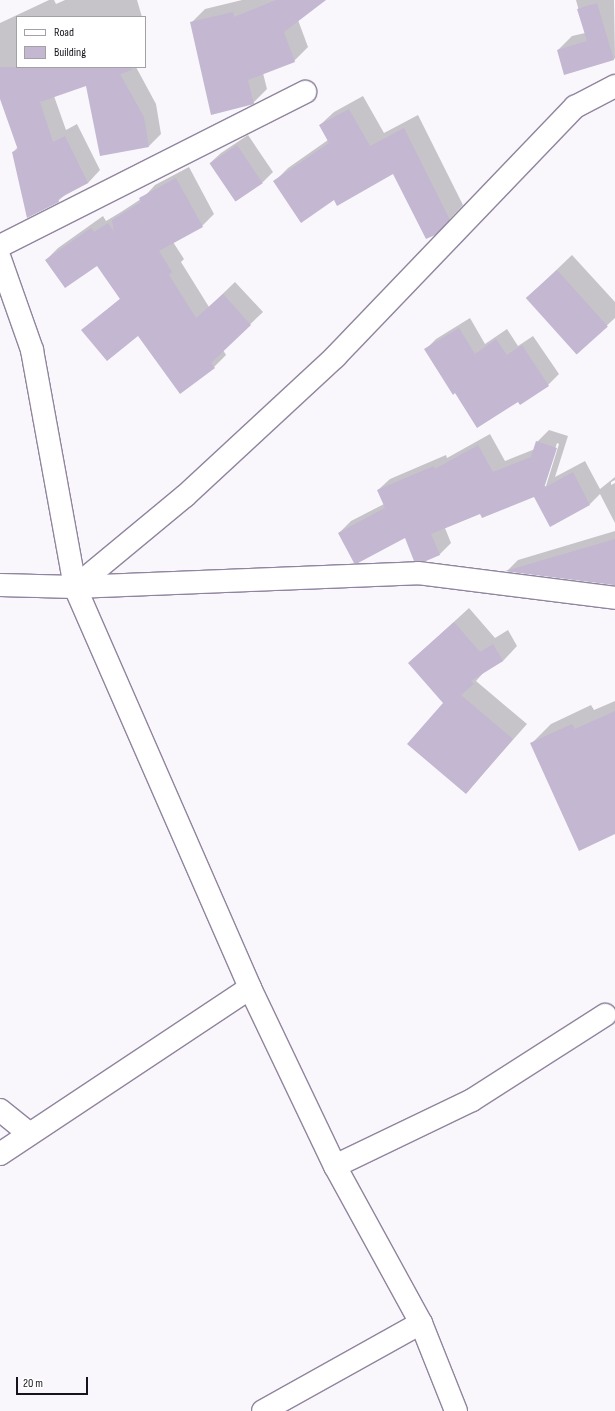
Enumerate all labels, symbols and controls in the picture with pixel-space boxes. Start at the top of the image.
legend [16,16,146,68]
text: Road [54,25,74,40]
text: Building [54,45,86,60]
scale bar [18,1369,90,1395]
text: 20 m [23,1376,43,1391]

